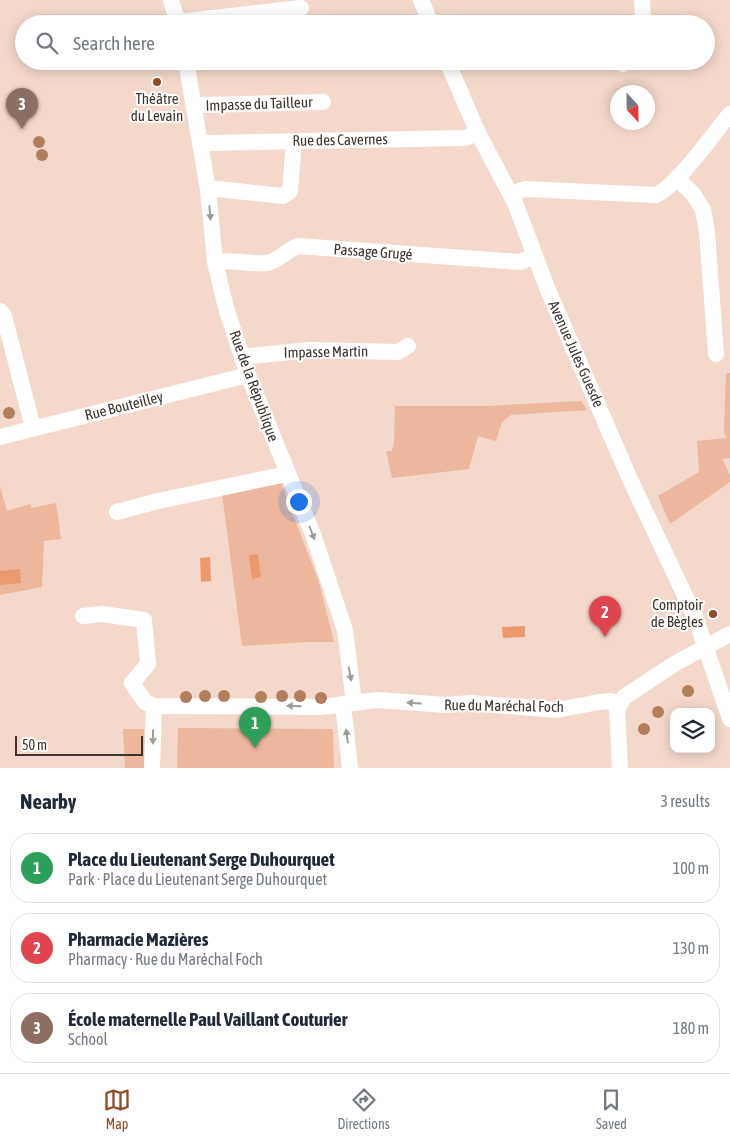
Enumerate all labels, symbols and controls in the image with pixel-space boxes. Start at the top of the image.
search box [15,15,715,70]
icon: search [33,29,61,57]
text: Search here [73,32,155,54]
marker: Théâtre du Levain [151,76,163,88]
north arrow [610,85,655,130]
pin: 3 [6,88,38,129]
place label: Théâtre du Levain [131,90,183,124]
street label: Impasse du Tailleur [205,93,313,114]
street label: Rue des Cavernes [292,130,388,149]
one-way arrow [207,205,215,221]
street label: Passage Grugé [333,240,413,263]
street label: Avenue Jules Guesde [545,298,608,410]
street label: Rue de la République [226,328,283,444]
street label: Impasse Martin [284,342,368,361]
street label: Rue Bouteilley [83,388,165,423]
your location [286,489,312,515]
one-way arrow [308,526,316,540]
pin: 2 [589,596,621,637]
place label: Comptoir de Bègles [651,596,704,630]
marker: Comptoir de Bègles [707,608,719,620]
one-way arrow [346,667,354,682]
street label: Rue du Maréchal Foch [444,696,564,715]
one-way arrow [406,698,422,706]
one-way arrow [286,702,302,710]
pin: 1 [239,707,271,748]
map controls [670,708,715,753]
button: layers [670,708,715,753]
one-way arrow [343,728,351,744]
one-way arrow [149,729,157,745]
scale bar [15,733,142,756]
text: 50 m [22,737,47,753]
text: Nearby [20,789,76,813]
text: 3 results [660,792,710,810]
text: Place du Lieutenant Serge Duhourquet [68,848,335,870]
text: 1 [33,859,41,877]
text: 100 m [673,859,709,877]
text: Park · Place du Lieutenant Serge Duhourquet [68,870,327,888]
text: Pharmacie Mazières [68,928,208,950]
text: 2 [33,939,41,957]
text: 130 m [673,939,709,957]
text: Pharmacy · Rue du Maréchal Foch [68,950,263,968]
text: École maternelle Paul Vaillant Couturier [68,1008,347,1030]
text: 3 [33,1019,41,1037]
text: 180 m [673,1019,709,1037]
text: School [68,1030,108,1048]
tab: Map [103,1086,131,1132]
tab: Directions [337,1086,390,1132]
tab: Saved [596,1086,627,1132]

